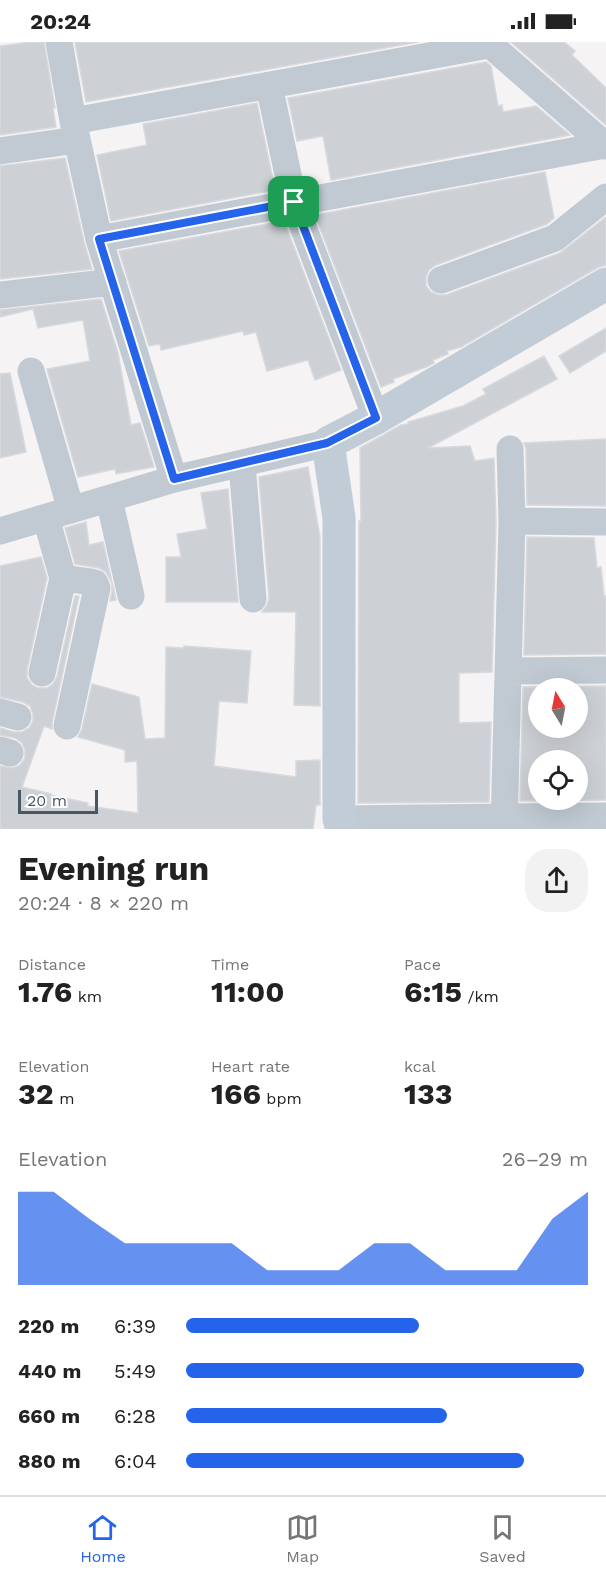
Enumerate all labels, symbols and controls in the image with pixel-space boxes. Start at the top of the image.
text: 20:24 [30,9,91,34]
pin [268,176,319,227]
icon: arrive [277,185,310,218]
north arrow [528,678,588,738]
map controls [528,678,588,810]
button: locate [528,750,588,810]
scale bar [18,787,98,815]
text: 20 m [27,791,67,810]
text: Evening run [18,849,209,888]
button: share [525,849,588,912]
text: 20:24 · 8 × 220 m [18,891,189,915]
text: Distance [18,955,86,974]
text: Time [211,955,249,974]
text: Pace [404,955,441,974]
text: 1.76 [18,974,72,1009]
text: 11:00 [211,974,285,1009]
text: 6:15 [404,974,462,1009]
text: km [72,987,102,1006]
text: /km [462,987,499,1006]
text: Elevation [18,1057,89,1076]
text: Heart rate [211,1057,290,1076]
text: kcal [404,1057,436,1076]
text: 32 [18,1076,54,1111]
text: 166 [211,1076,261,1111]
text: 133 [404,1076,453,1111]
text: m [54,1089,74,1108]
text: bpm [261,1089,302,1108]
text: Elevation [18,1147,107,1171]
text: 26–29 m [502,1147,588,1171]
text: 220 m [18,1314,79,1338]
text: 6:39 [114,1314,156,1338]
text: 440 m [18,1359,81,1383]
text: 5:49 [114,1359,156,1383]
text: 660 m [18,1404,80,1428]
text: 6:28 [114,1404,156,1428]
text: 880 m [18,1449,81,1473]
text: 6:04 [114,1449,157,1473]
tab: Home [80,1511,126,1566]
tab: Map [286,1511,319,1566]
tab: Saved [479,1511,526,1566]

